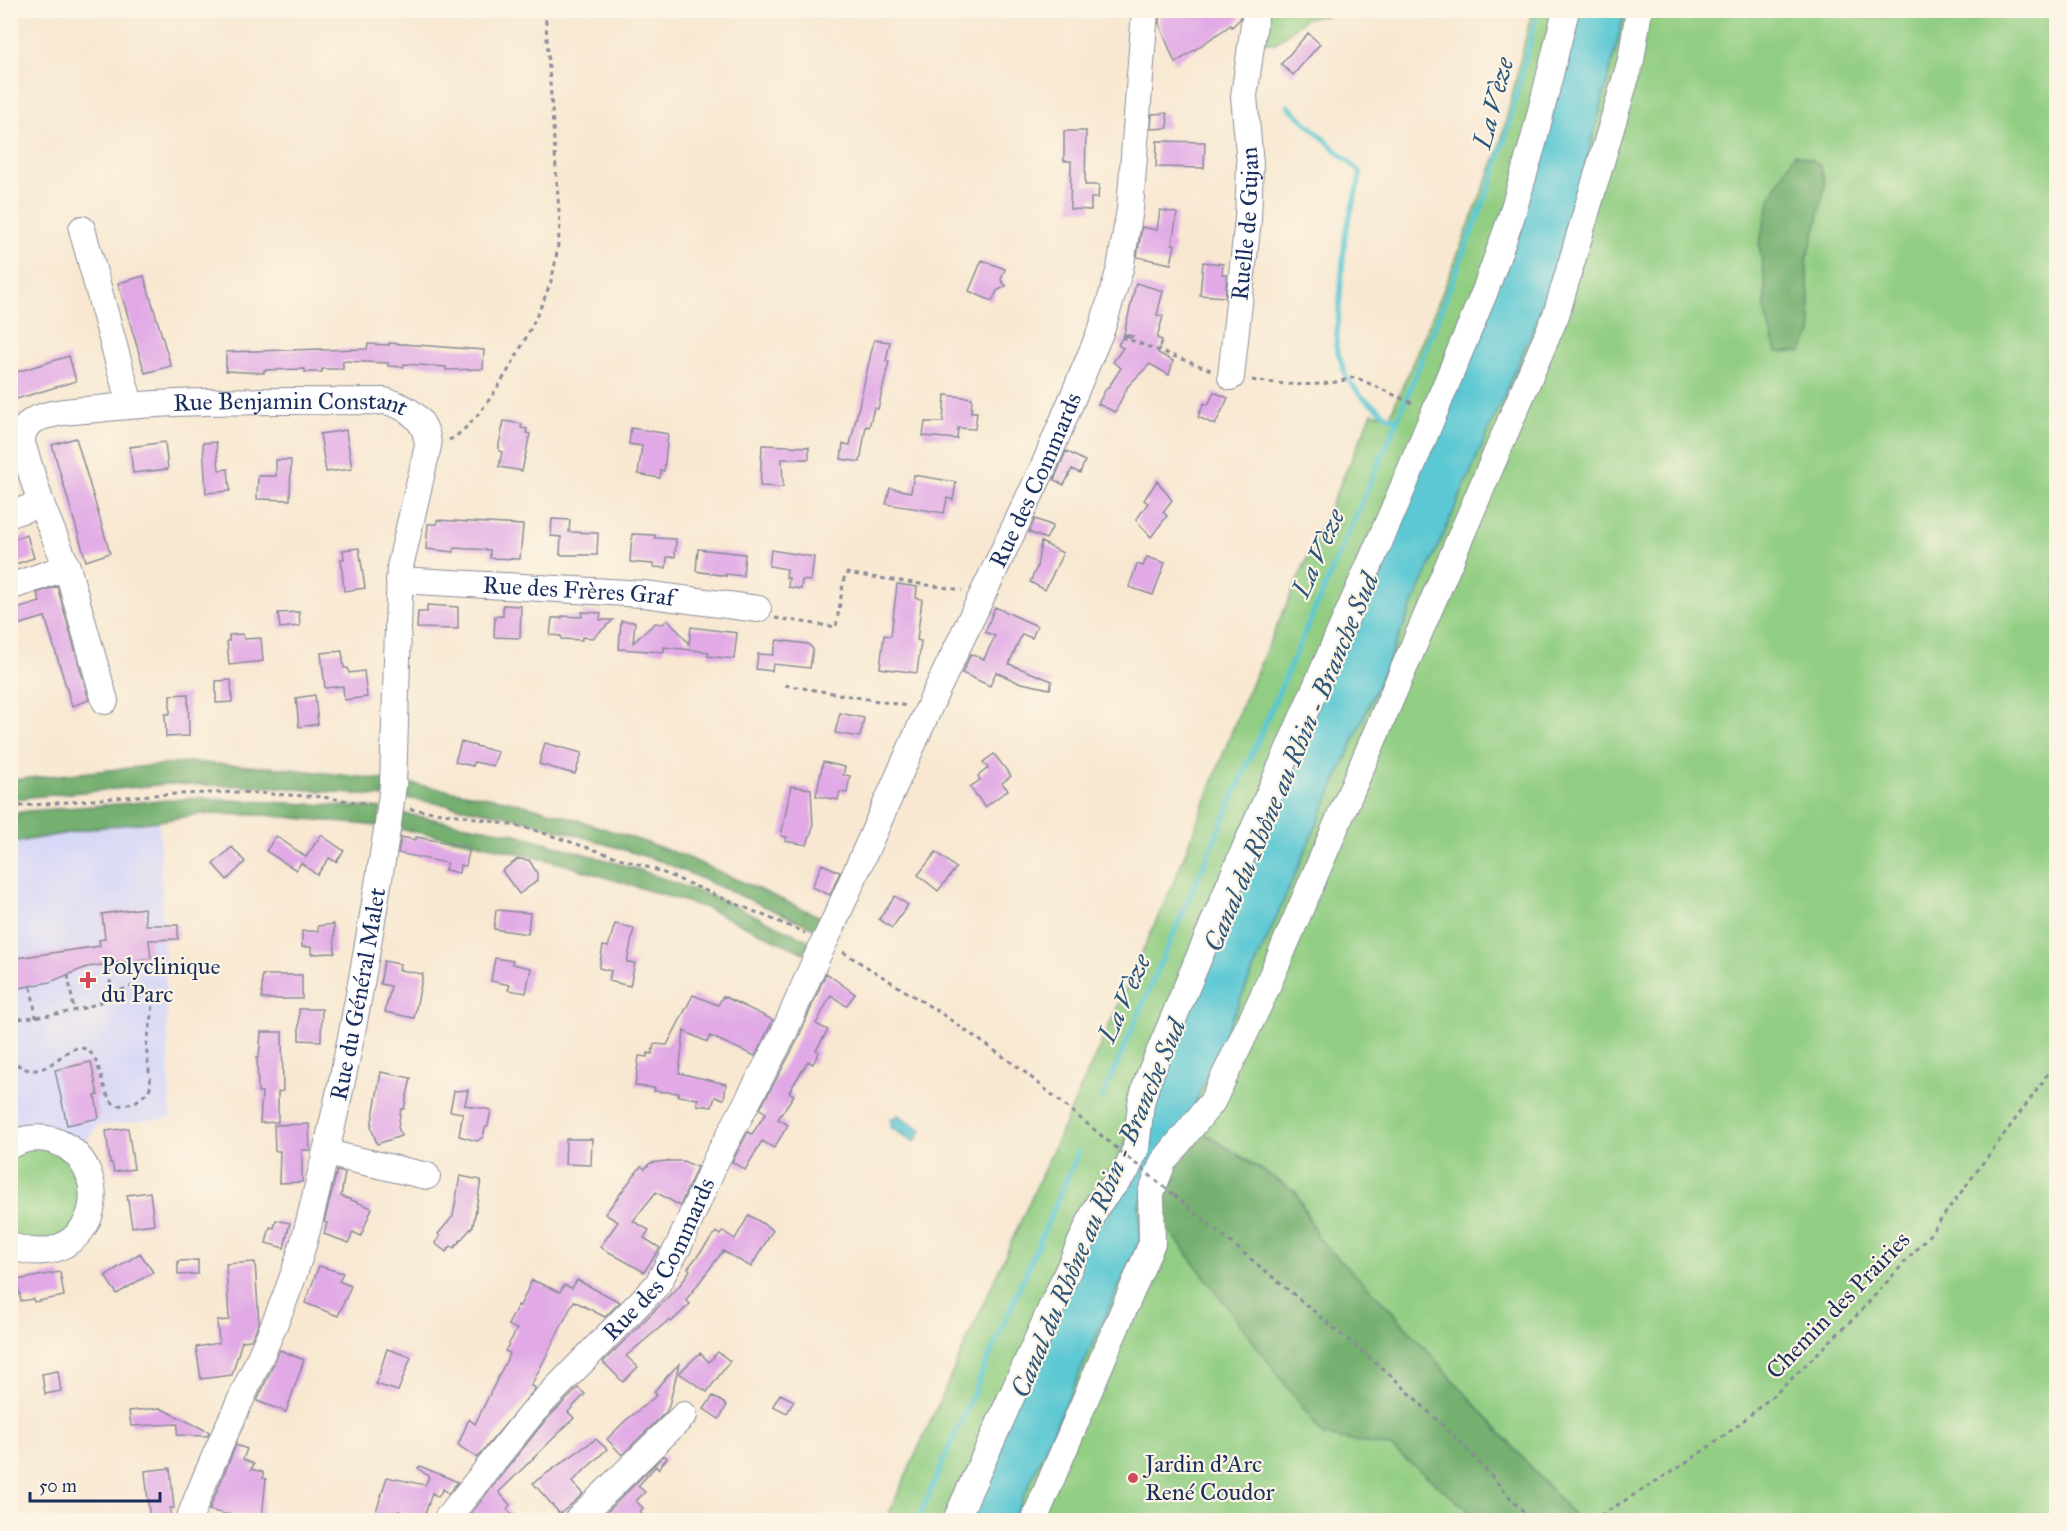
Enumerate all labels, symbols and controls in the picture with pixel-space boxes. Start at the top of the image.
water label: La Vèze [1465,53,1521,153]
street label: Ruelle de Gujan [1224,146,1265,302]
street label: Rue Benjamin Constant [173,386,414,423]
street label: Rue des Commards [983,388,1088,573]
water label: La Vèze [1284,503,1352,603]
water label: Canal du Rhône au Rhin - Branche Sud [1197,567,1386,956]
street label: Rue des Frères Graf [482,570,680,613]
street label: Rue du Général Malet [323,885,392,1103]
water label: La Vèze [1090,948,1158,1048]
place label: Polyclinique du Parc [101,951,220,1009]
marker: Polyclinique du Parc [79,971,97,989]
water label: Canal du Rhône au Rhin - Branche Sud [1004,1013,1193,1402]
street label: Rue des Commards [596,1173,721,1347]
street label: Chemin des Prairies [1760,1225,1916,1385]
place label: Jardin d'Arc René Coudor [1142,1449,1275,1507]
scale bar [30,1465,160,1503]
marker: Jardin d'Arc René Coudor [1126,1471,1140,1485]
text: 50 m [39,1475,77,1497]

